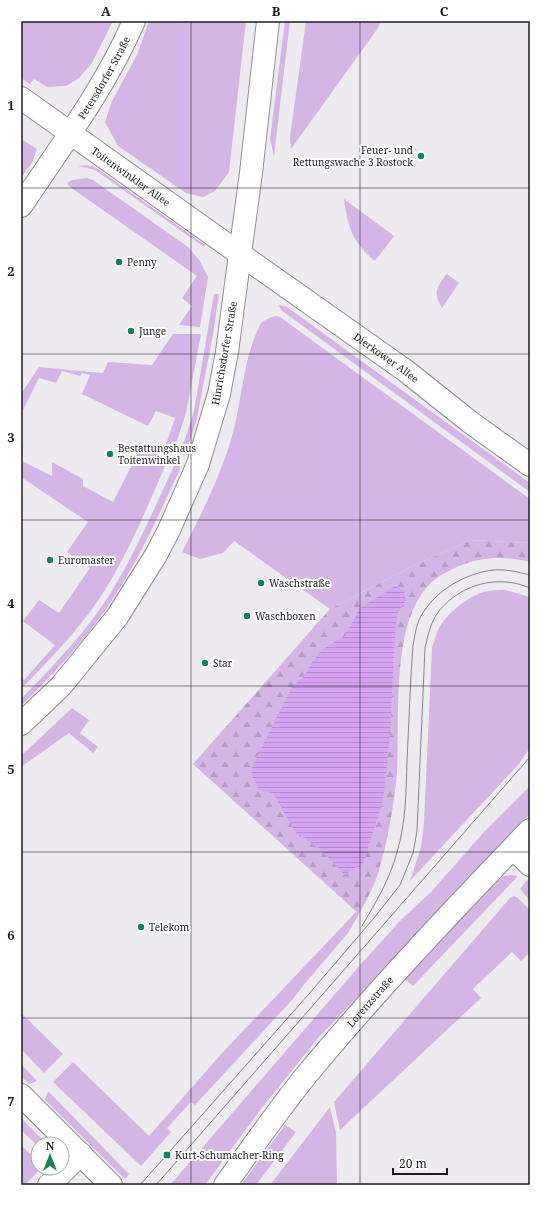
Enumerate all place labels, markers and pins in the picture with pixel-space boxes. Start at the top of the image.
place label: Feuer- und Rettungswache 3 Rostock [293,143,413,169]
marker: Feuer- und Rettungswache 3 Rostock [416,151,426,161]
place label: Penny [127,255,157,269]
marker: Penny [114,257,124,267]
place label: Junge [138,324,166,338]
marker: Junge [126,326,136,336]
place label: Bestattungshaus Toitenwinkel [118,441,197,467]
marker: Bestattungshaus Toitenwinkel [105,449,115,459]
place label: Euromaster [58,553,115,567]
marker: Euromaster [45,555,55,565]
place label: Waschstraße [269,576,330,590]
marker: Waschstraße [256,578,266,588]
place label: Waschboxen [255,609,316,623]
marker: Waschboxen [242,611,252,621]
place label: Star [213,656,233,670]
marker: Star [200,658,210,668]
place label: Telekom [149,920,190,934]
marker: Telekom [136,922,146,932]
place label: Kurt-Schumacher-Ring [175,1148,284,1162]
marker: Kurt-Schumacher-Ring [162,1150,172,1160]

